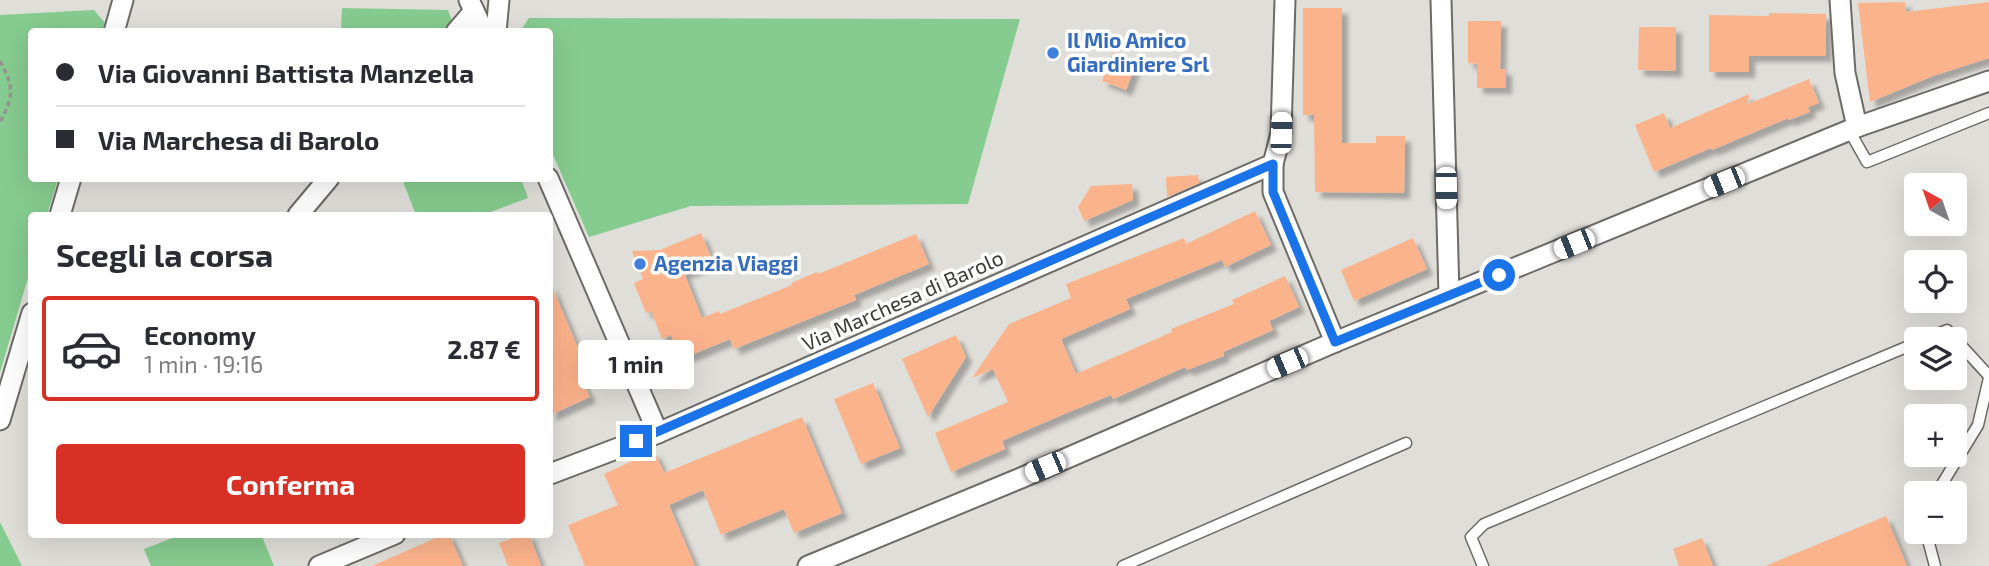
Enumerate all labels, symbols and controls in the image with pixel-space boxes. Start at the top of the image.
place label: Il Mio Amico Giardiniere Srl [1067,27,1209,76]
marker: Il Mio Amico Giardiniere Srl [1045,45,1061,61]
text: Via Giovanni Battista Manzella [98,57,474,88]
car [1270,112,1293,154]
text: Via Marchesa di Barolo [98,124,379,155]
car [1701,164,1748,200]
car [1436,167,1457,209]
north arrow [1904,173,1967,236]
map controls [1904,173,1967,544]
car [1551,226,1598,262]
text: Scegli la corsa [56,235,273,273]
street label: Via Marchesa di Barolo [798,244,1007,355]
place label: Agenzia Viaggi [654,250,799,275]
button: locate [1904,250,1967,313]
marker: Agenzia Viaggi [632,256,648,272]
route start [1483,259,1515,291]
icon: car [60,317,123,380]
text: Economy [144,319,256,350]
button: layers [1904,327,1967,390]
text: 2.87 € [447,333,521,364]
callout: 1 min [578,340,694,388]
car [1264,345,1311,381]
text: 1 min · 19:16 [144,350,263,378]
text: 1 min [608,350,664,378]
button: + [1904,404,1967,467]
route end [620,425,652,457]
button: Conferma [56,444,525,524]
car [1022,449,1069,485]
button: − [1904,481,1967,544]

